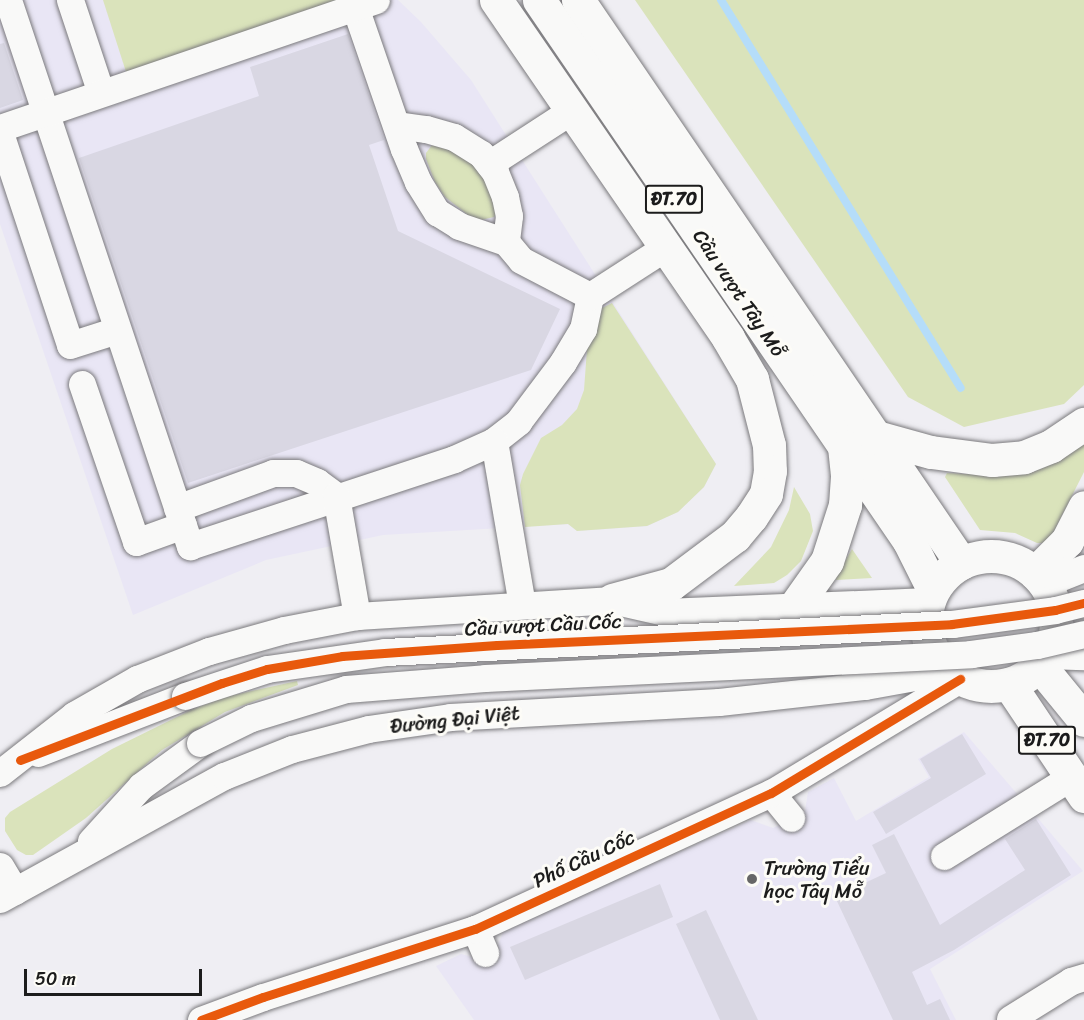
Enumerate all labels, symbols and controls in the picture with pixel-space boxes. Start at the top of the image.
road number: ĐT.70 [644,184,704,214]
street label: Cầu vượt Tây Mỗ [688,225,790,361]
street label: Cầu vượt Cầu Cốc [464,609,622,641]
street label: Đường Đại Việt [388,701,522,739]
road number: ĐT.70 [1017,725,1077,755]
street label: Phố Cầu Cốc [530,825,638,893]
place label: Trường Tiểu học Tây Mỗ [764,856,869,903]
marker: Trường Tiểu học Tây Mỗ [745,872,759,886]
scale bar [27,957,206,995]
text: 50 m [35,963,76,995]

